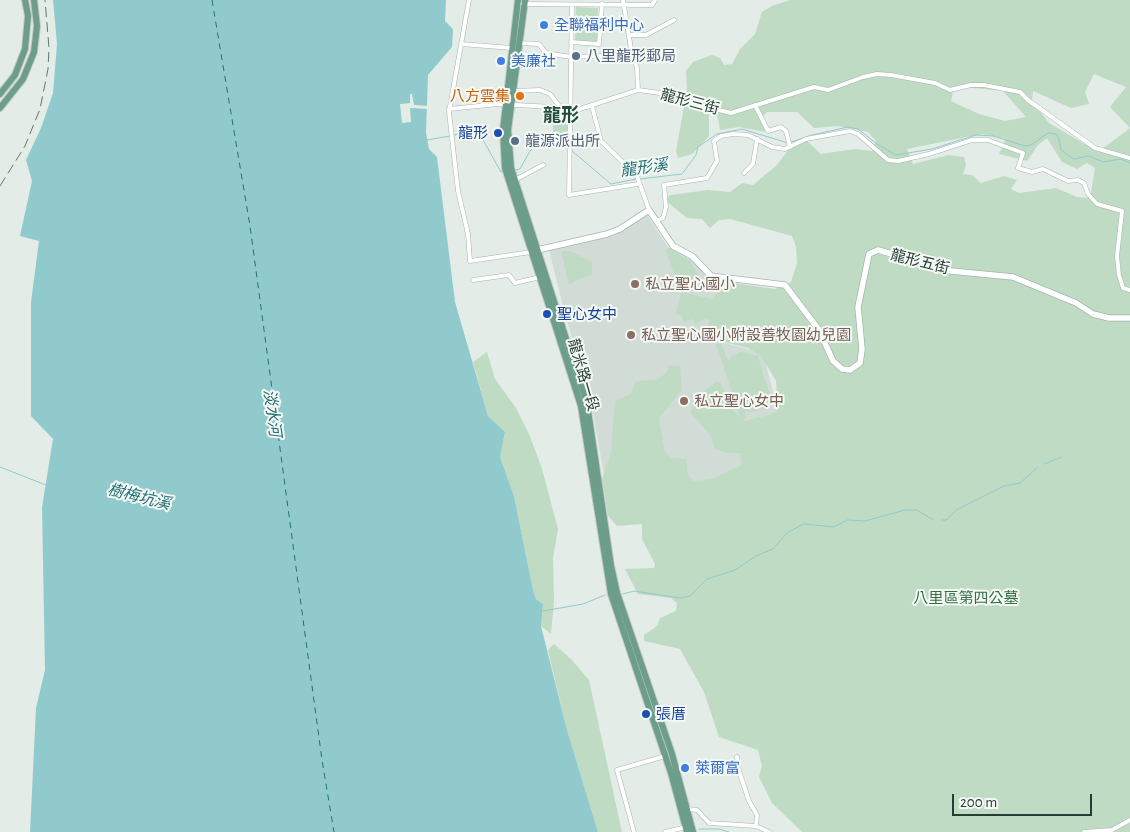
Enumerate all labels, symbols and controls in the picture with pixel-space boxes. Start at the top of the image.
place label: 全聯福利中心 [554,16,644,34]
marker: 全聯福利中心 [538,19,550,31]
place label: 八里龍形郵局 [586,47,676,65]
marker: 八里龍形郵局 [570,50,582,62]
place label: 美廉社 [511,52,556,70]
marker: 美廉社 [495,55,507,67]
street label: 龍形三街 [659,86,721,118]
place label: 八方雲集 [450,87,510,105]
marker: 八方雲集 [514,90,526,102]
district label: 龍形 [543,105,579,127]
place label: 龍形 [458,124,488,142]
marker: 龍形 [492,127,504,139]
place label: 龍源派出所 [525,132,600,150]
marker: 龍源派出所 [509,135,521,147]
water label: 龍形溪 [619,155,669,181]
street label: 龍形五街 [889,246,951,278]
place label: 私立聖心國小 [645,275,735,293]
marker: 私立聖心國小 [629,278,641,290]
place label: 聖心女中 [557,305,617,323]
marker: 聖心女中 [541,308,553,320]
place label: 私立聖心國小附設善牧園幼兒園 [641,326,851,344]
marker: 私立聖心國小附設善牧園幼兒園 [625,329,637,341]
street label: 龍米路一段 [564,336,602,414]
water label: 淡水河 [259,388,285,438]
place label: 私立聖心女中 [694,392,784,410]
marker: 私立聖心女中 [678,395,690,407]
water label: 樹梅坑溪 [106,480,172,514]
park label: 八里區第四公墓 [914,589,1018,607]
place label: 張厝 [656,705,686,723]
marker: 張厝 [640,708,652,720]
place label: 萊爾富 [695,759,740,777]
marker: 萊爾富 [679,762,691,774]
scale bar [955,784,1095,816]
text: 200 m [960,795,997,810]

